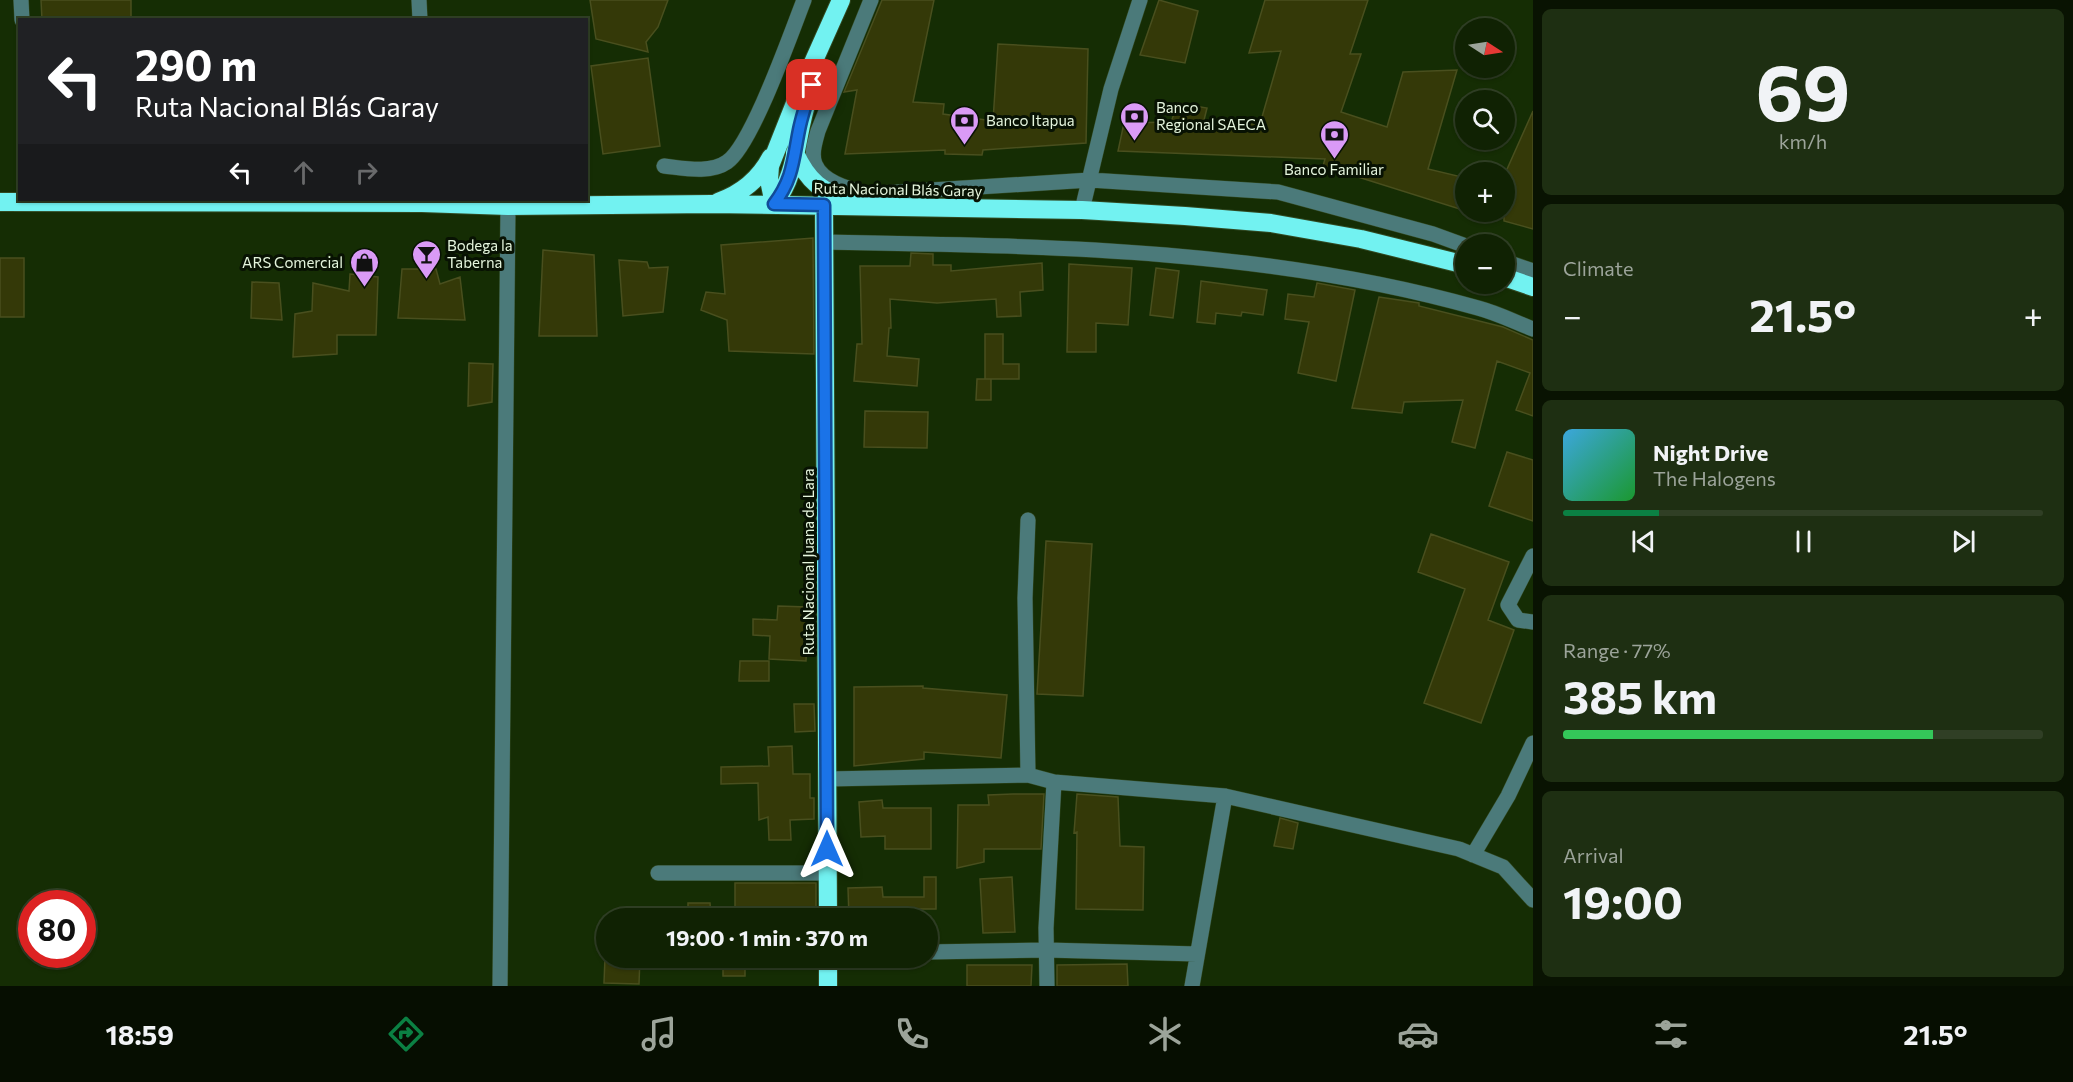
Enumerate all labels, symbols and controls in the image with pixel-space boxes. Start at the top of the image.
north arrow [1455,18,1515,78]
map controls [1455,18,1515,294]
text: 290 m [135,38,257,90]
icon: left [36,42,114,120]
text: 69 [1756,42,1851,137]
pin [786,59,837,110]
icon: arrive [795,68,828,101]
text: Ruta Nacional Blás Garay [135,90,439,123]
button: search [1455,90,1515,150]
place label: Banco Regional SAECA [1156,98,1266,133]
bank icon: Banco Regional SAECA [1119,100,1151,142]
bank icon: Banco Itapua [949,104,981,146]
place label: Banco Itapua [986,111,1075,129]
bank icon: Banco Familiar [1318,118,1350,160]
text: km/h [1779,129,1827,153]
icon: left [224,156,257,189]
icon: ahead [287,156,320,189]
icon: right [350,156,383,189]
place label: Banco Familiar [1284,160,1384,178]
button: + [1455,162,1515,222]
street label: Ruta Nacional Blás Garay [813,179,983,199]
button: − [1455,234,1515,294]
place label: Bodega la Taberna [447,236,513,271]
bar icon: Bodega la Taberna [410,238,442,280]
shop icon: ARS Comercial [348,246,380,288]
place label: ARS Comercial [242,253,343,271]
text: Climate [1563,256,1633,280]
text: 21.5° [1749,286,1856,341]
text: − [1563,294,1582,335]
text: + [2024,294,2043,335]
text: Night Drive [1653,439,1768,466]
text: The Halogens [1653,466,1776,490]
street label: Ruta Nacional Juana de Lara [799,468,817,656]
icon: previous [1627,525,1660,558]
icon: pause [1787,525,1820,558]
icon: next [1947,525,1980,558]
text: Range · 77% [1563,638,1671,662]
text: 385 km [1563,668,1717,723]
position arrow [795,817,859,881]
text: Arrival [1563,843,1624,867]
text: 19:00 [1563,873,1683,928]
speed limit sign: 80 [18,890,96,968]
text: 19:00 · 1 min · 370 m [666,924,868,951]
icon: directions [385,1013,427,1055]
icon: music [638,1013,680,1055]
icon: phone [891,1013,933,1055]
icon: climate [1144,1013,1186,1055]
icon: car [1397,1013,1439,1055]
icon: filters [1650,1013,1692,1055]
text: 18:59 [106,1018,174,1051]
text: 21.5° [1903,1018,1967,1051]

